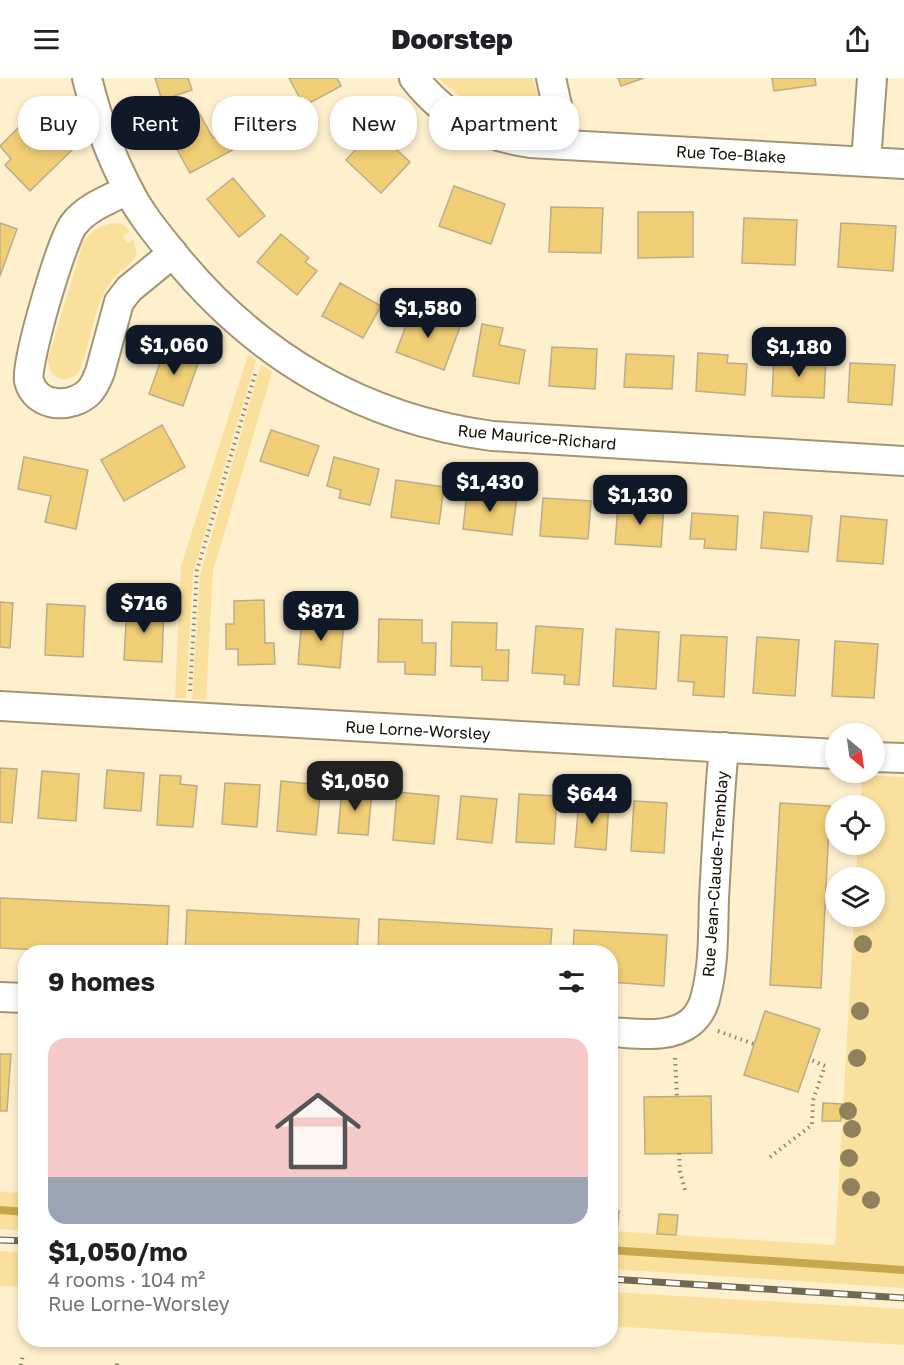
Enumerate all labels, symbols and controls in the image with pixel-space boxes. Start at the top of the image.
icon: menu [30,23,63,56]
text: Doorstep [391,23,513,55]
icon: share [841,23,874,56]
chip: Buy [18,96,99,150]
chip: Rent [111,96,200,150]
chip: Filters [212,96,318,150]
chip: New [330,96,417,150]
chip: Apartment [429,96,579,150]
street label: Rue Toe-Blake [676,141,786,167]
pin: $1,580 [379,288,477,339]
text: $1,580 [394,295,462,319]
pin: $1,060 [125,325,223,376]
pin: $1,180 [750,327,848,378]
text: $1,060 [140,332,208,356]
text: $1,180 [766,334,832,358]
street label: Rue Maurice-Richard [457,420,617,454]
pin: $1,430 [441,462,539,513]
text: $1,430 [456,469,524,493]
pin: $1,130 [591,475,689,526]
text: $1,130 [607,482,673,506]
pin: $716 [108,583,180,634]
text: $716 [120,590,168,614]
pin: $871 [285,591,357,642]
text: $871 [297,598,345,622]
street label: Rue Lorne-Worsley [345,716,491,744]
north arrow [825,723,885,783]
map controls [825,723,885,927]
pin: $1,050 [306,761,404,812]
text: $1,050 [321,768,389,792]
street label: Rue Jean-Claude-Tremblay [698,770,732,978]
pin: $644 [556,774,628,825]
text: $644 [566,781,618,805]
button: locate [825,795,885,855]
button: layers [825,867,885,927]
icon: filters [555,965,588,998]
text: 9 homes [48,966,155,997]
icon: home [264,1077,372,1185]
text: $1,050/mo [48,1236,188,1267]
text: 4 rooms · 104 m² [48,1267,205,1291]
text: Rue Lorne-Worsley [48,1291,230,1315]

